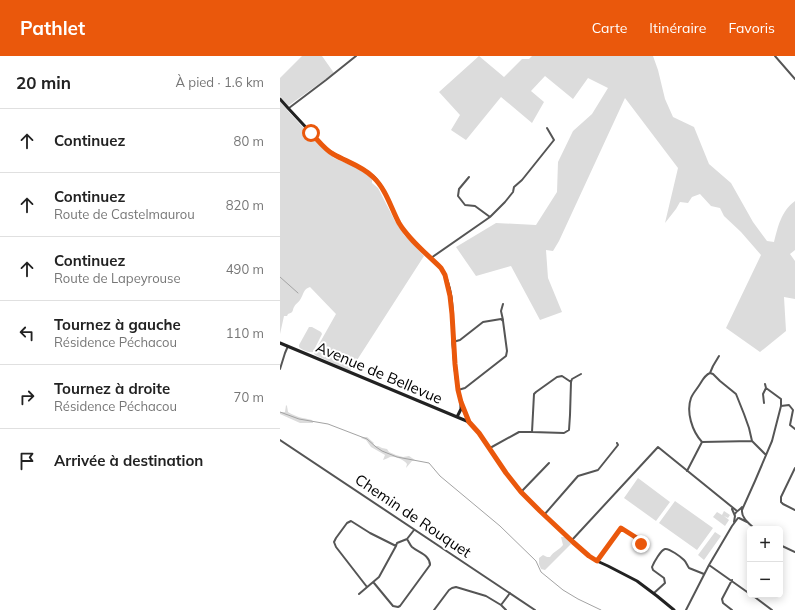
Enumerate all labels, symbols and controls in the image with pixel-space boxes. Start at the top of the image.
text: Pathlet [20,16,85,40]
text: Carte [592,19,627,37]
text: Itinéraire [649,19,706,37]
text: Favoris [728,19,775,37]
text: 20 min [16,72,71,93]
text: À pied · 1.6 km [175,74,264,90]
route start [302,124,320,142]
icon: ahead [16,130,38,152]
text: Continuez [54,131,125,150]
text: 80 m [234,133,264,149]
text: Continuez [54,187,125,206]
icon: ahead [16,194,38,216]
text: 820 m [226,197,264,213]
text: Route de Castelmaurou [54,206,195,222]
text: Continuez [54,251,125,270]
icon: ahead [16,258,38,280]
text: 490 m [226,261,264,277]
text: Route de Lapeyrouse [54,270,181,286]
text: Tournez à gauche [54,315,181,334]
icon: left [16,322,38,344]
text: 110 m [226,325,264,341]
text: Résidence Péchacou [54,334,177,350]
street label: Avenue de Bellevue [313,337,445,408]
text: Tournez à droite [54,379,170,398]
icon: right [16,386,38,408]
text: 70 m [234,389,264,405]
text: Résidence Péchacou [54,398,177,414]
icon: arrive [16,450,38,472]
text: Arrivée à destination [54,451,203,470]
street label: Chemin de Rouquet [352,470,475,562]
map controls [747,526,783,598]
button: + [747,526,783,562]
route end [632,535,650,553]
button: − [747,562,783,598]

